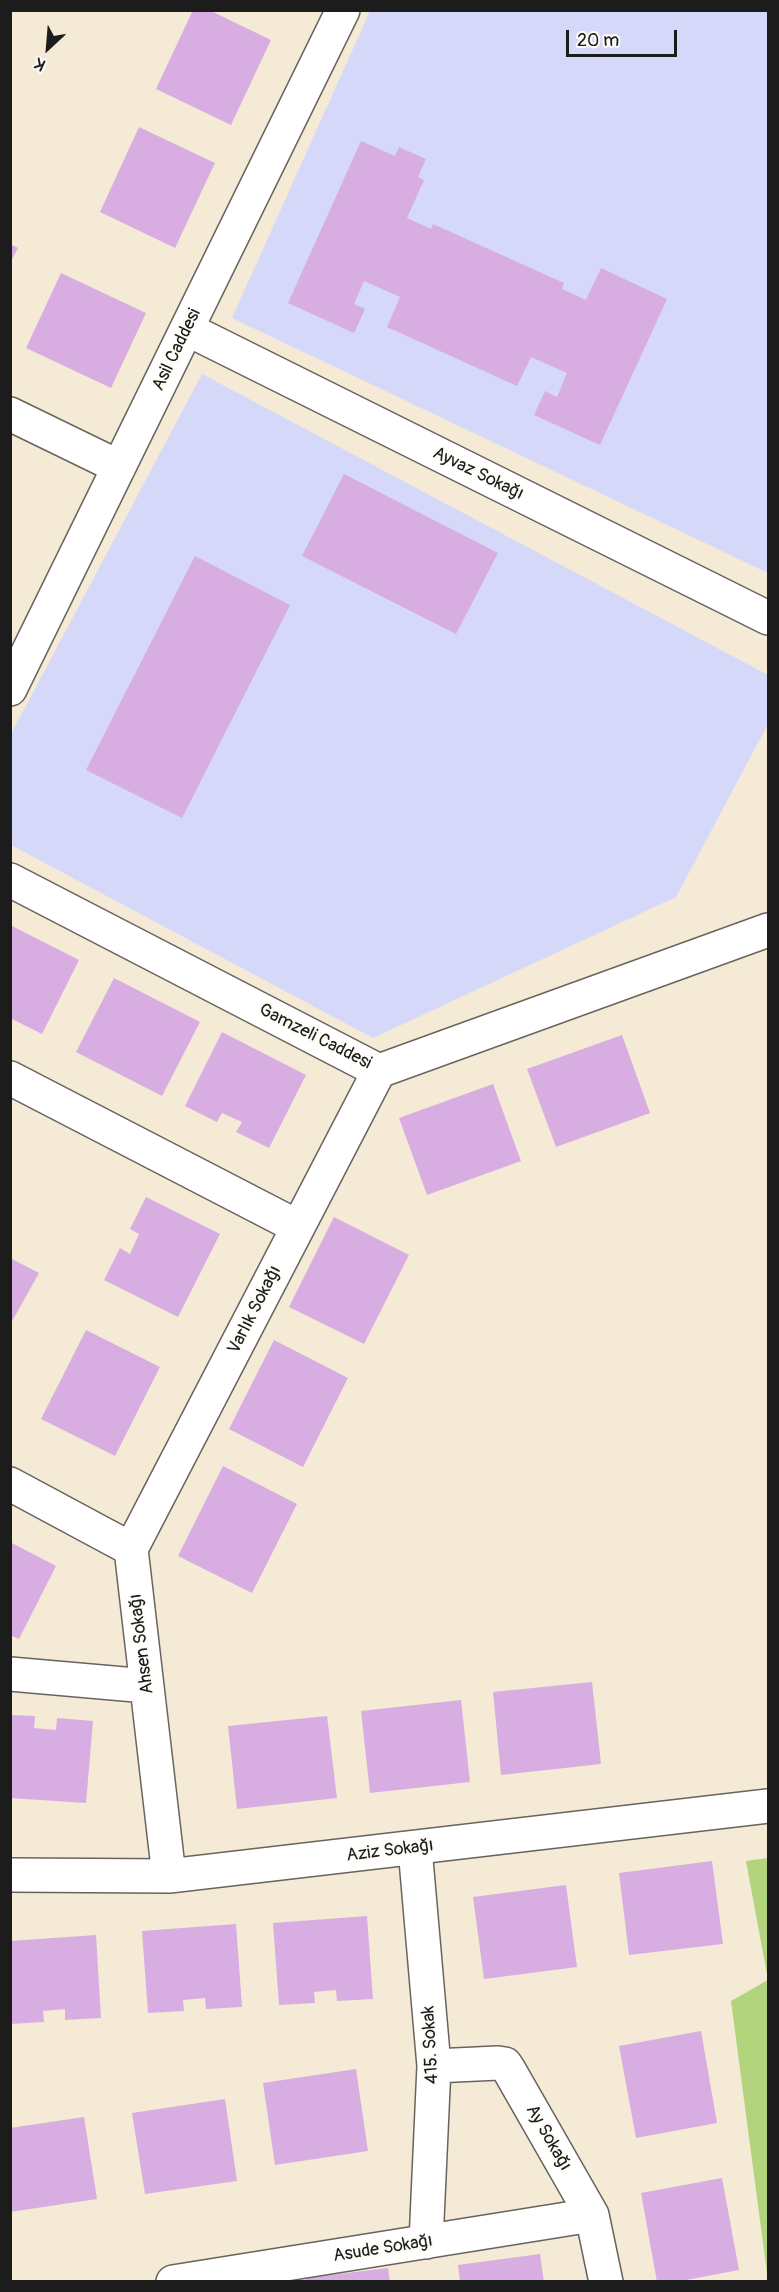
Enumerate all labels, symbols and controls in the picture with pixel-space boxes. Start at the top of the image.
north arrow [18,18,78,78]
scale bar [569,18,680,56]
text: 20 m [577,29,619,52]
text: K [31,53,49,75]
street label: Asil Caddesi [148,305,206,395]
street label: Ayvaz Sokağı [429,443,527,505]
street label: Gamzeli Caddesi [255,999,375,1075]
street label: Varlık Sokağı [223,1262,287,1358]
street label: Ahsen Sokağı [125,1593,159,1695]
street label: Aziz Sokağı [345,1835,435,1867]
street label: 415. Sokak [418,2005,444,2085]
street label: Ay Sokağı [520,2101,576,2175]
street label: Asude Sokağı [332,2230,434,2268]

